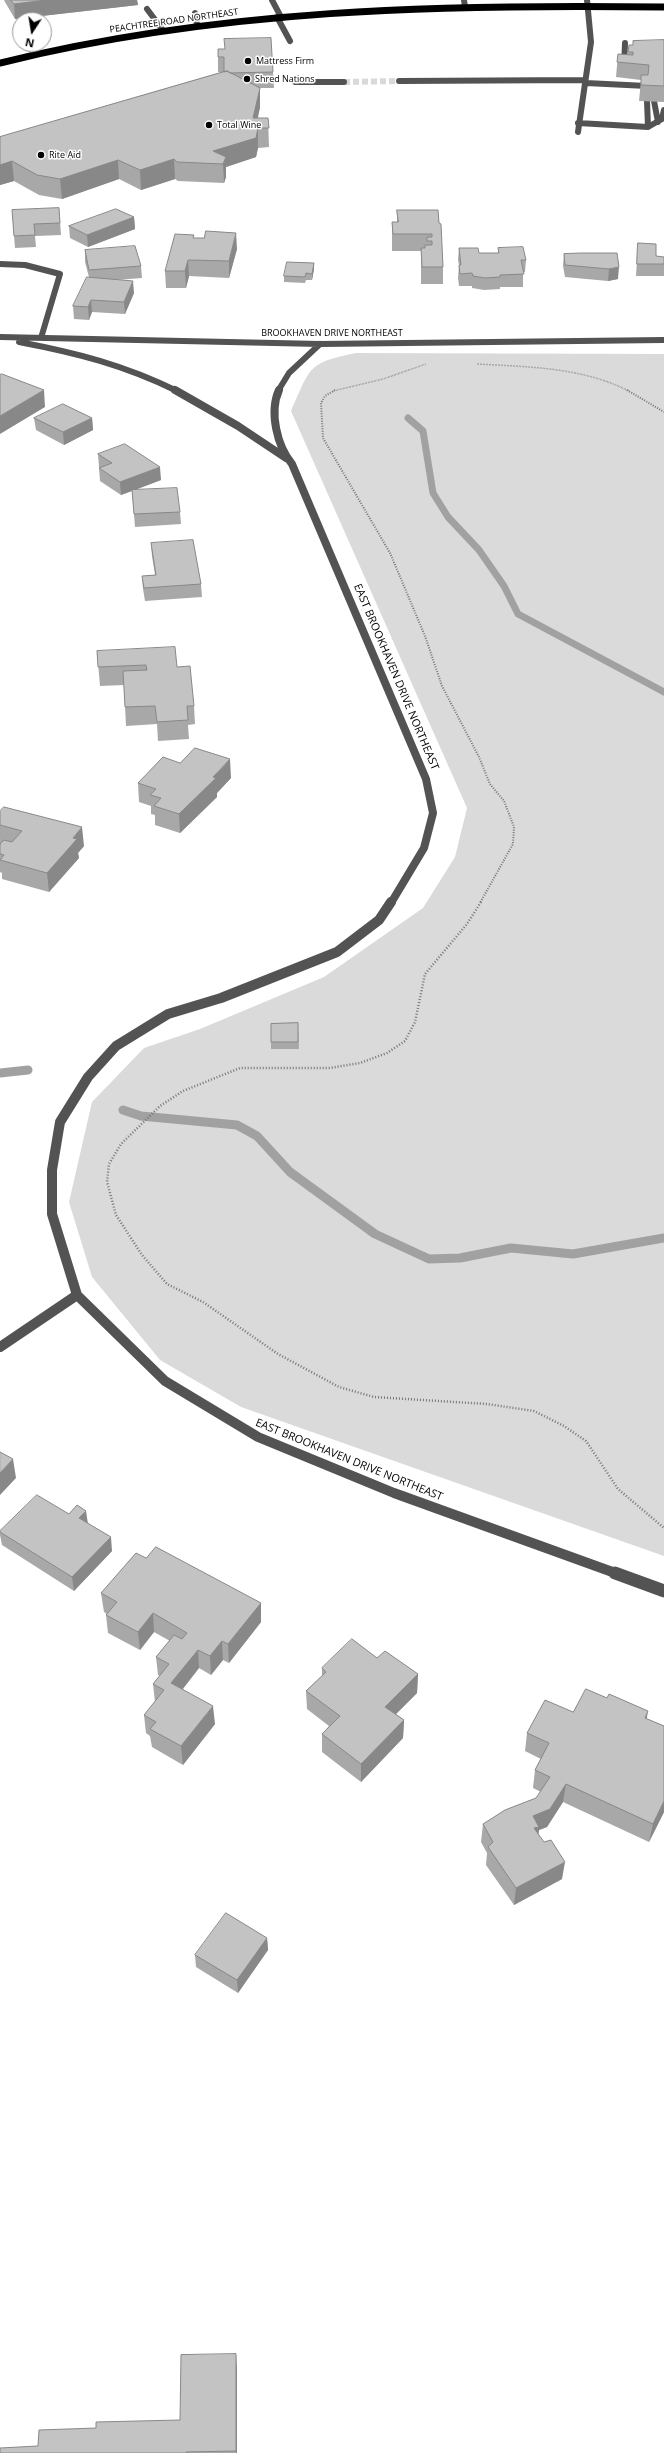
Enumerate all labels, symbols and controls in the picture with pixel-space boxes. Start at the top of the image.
street label: PEACHTREE ROAD NORTHEAST [109,7,239,35]
north arrow [12,12,52,52]
text: N [24,35,36,52]
marker: Mattress Firm [243,56,253,66]
place label: Mattress Firm [256,56,314,66]
marker: Shred Nations [242,74,252,84]
place label: Shred Nations [255,74,315,84]
marker: Total Wine [204,120,214,130]
place label: Total Wine [217,120,261,130]
marker: Rite Aid [36,150,46,160]
place label: Rite Aid [49,150,81,160]
street label: BROOKHAVEN DRIVE NORTHEAST [261,328,403,338]
street label: EAST BROOKHAVEN DRIVE NORTHEAST [351,582,441,772]
street label: EAST BROOKHAVEN DRIVE NORTHEAST [253,1416,445,1504]

